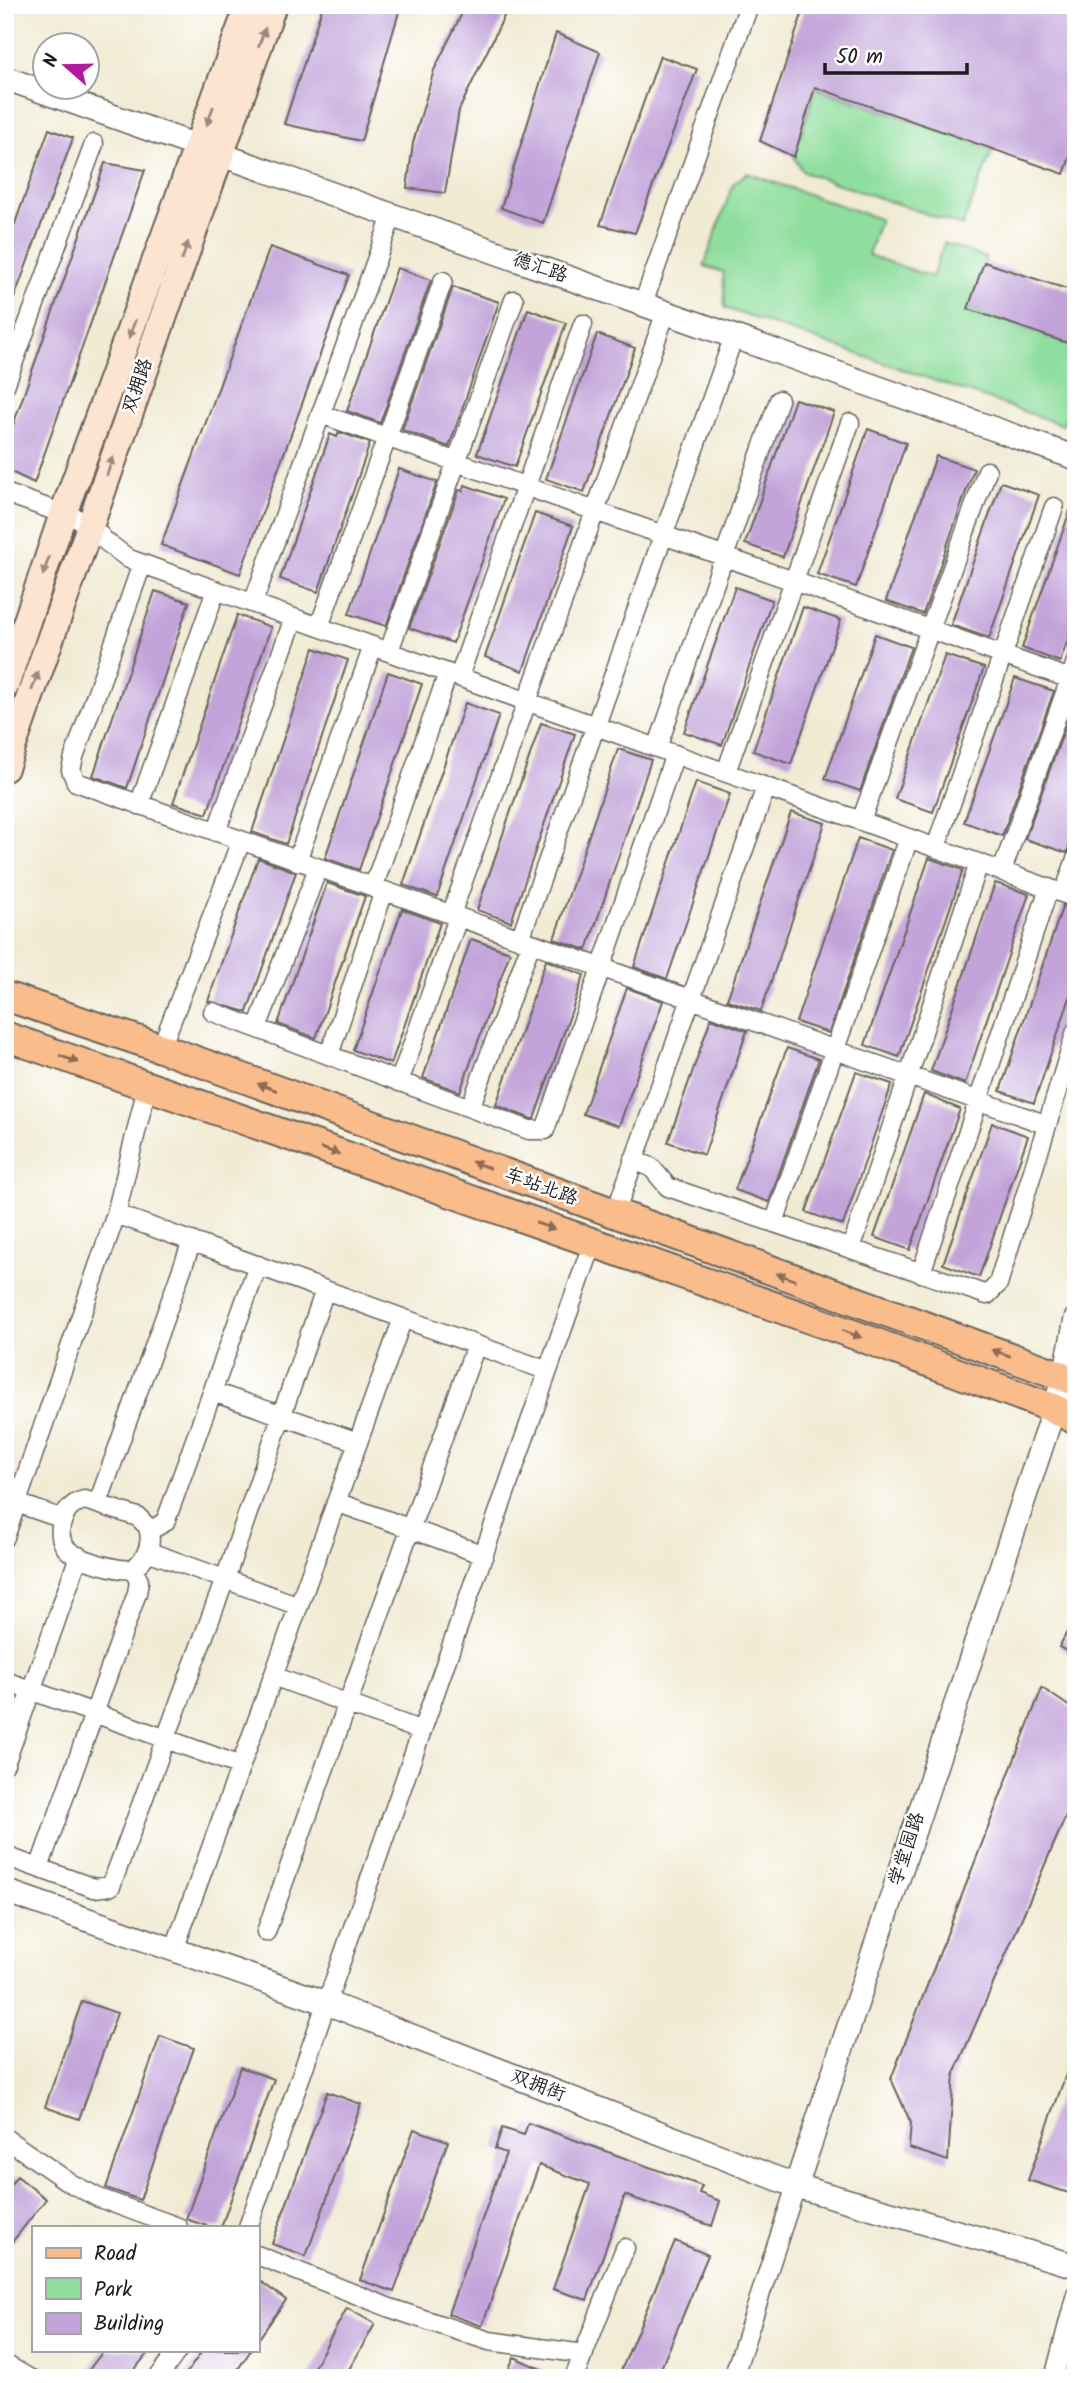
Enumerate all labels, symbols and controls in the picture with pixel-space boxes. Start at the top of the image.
one-way arrow [257,26,268,47]
north arrow [32,32,102,102]
scale bar [825,32,967,76]
text: 50 m [836,41,883,74]
text: N [36,50,68,72]
one-way arrow [204,105,215,126]
one-way arrow [180,241,191,262]
street label: 德汇路 [508,245,572,291]
one-way arrow [126,319,137,340]
street label: 双拥路 [115,354,161,418]
one-way arrow [105,455,116,476]
one-way arrow [40,556,51,577]
one-way arrow [30,670,41,691]
one-way arrow [59,1054,80,1065]
one-way arrow [256,1081,277,1092]
one-way arrow [320,1146,341,1157]
one-way arrow [470,1159,491,1170]
street label: 车站北路 [500,1160,582,1214]
one-way arrow [535,1220,556,1231]
one-way arrow [776,1271,797,1282]
one-way arrow [842,1329,863,1340]
one-way arrow [990,1347,1011,1358]
street label: 学堂园路 [881,1808,933,1890]
street label: 双拥街 [506,2062,570,2110]
legend [32,2226,259,2352]
text: Road [94,2238,137,2271]
text: Park [94,2274,132,2307]
text: Building [94,2308,164,2341]

